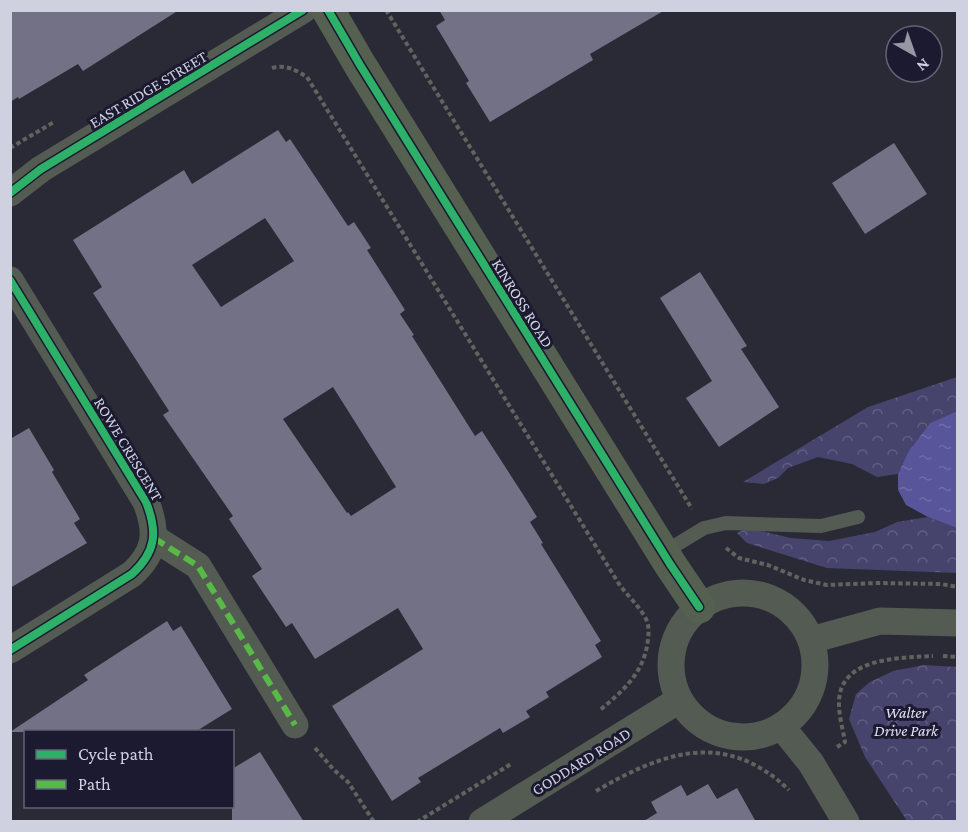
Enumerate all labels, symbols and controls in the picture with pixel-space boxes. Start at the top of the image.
north arrow [884,24,944,84]
street label: EAST RIDGE STREET [86,47,210,131]
text: N [914,55,933,75]
street label: KINROSS ROAD [489,256,557,351]
street label: ROWE CRESCENT [91,395,166,504]
park label: Walter Drive Park [874,704,939,739]
street label: GODDARD ROAD [529,724,634,799]
legend [24,730,234,808]
text: Cycle path [78,744,154,764]
text: Path [78,774,111,794]

